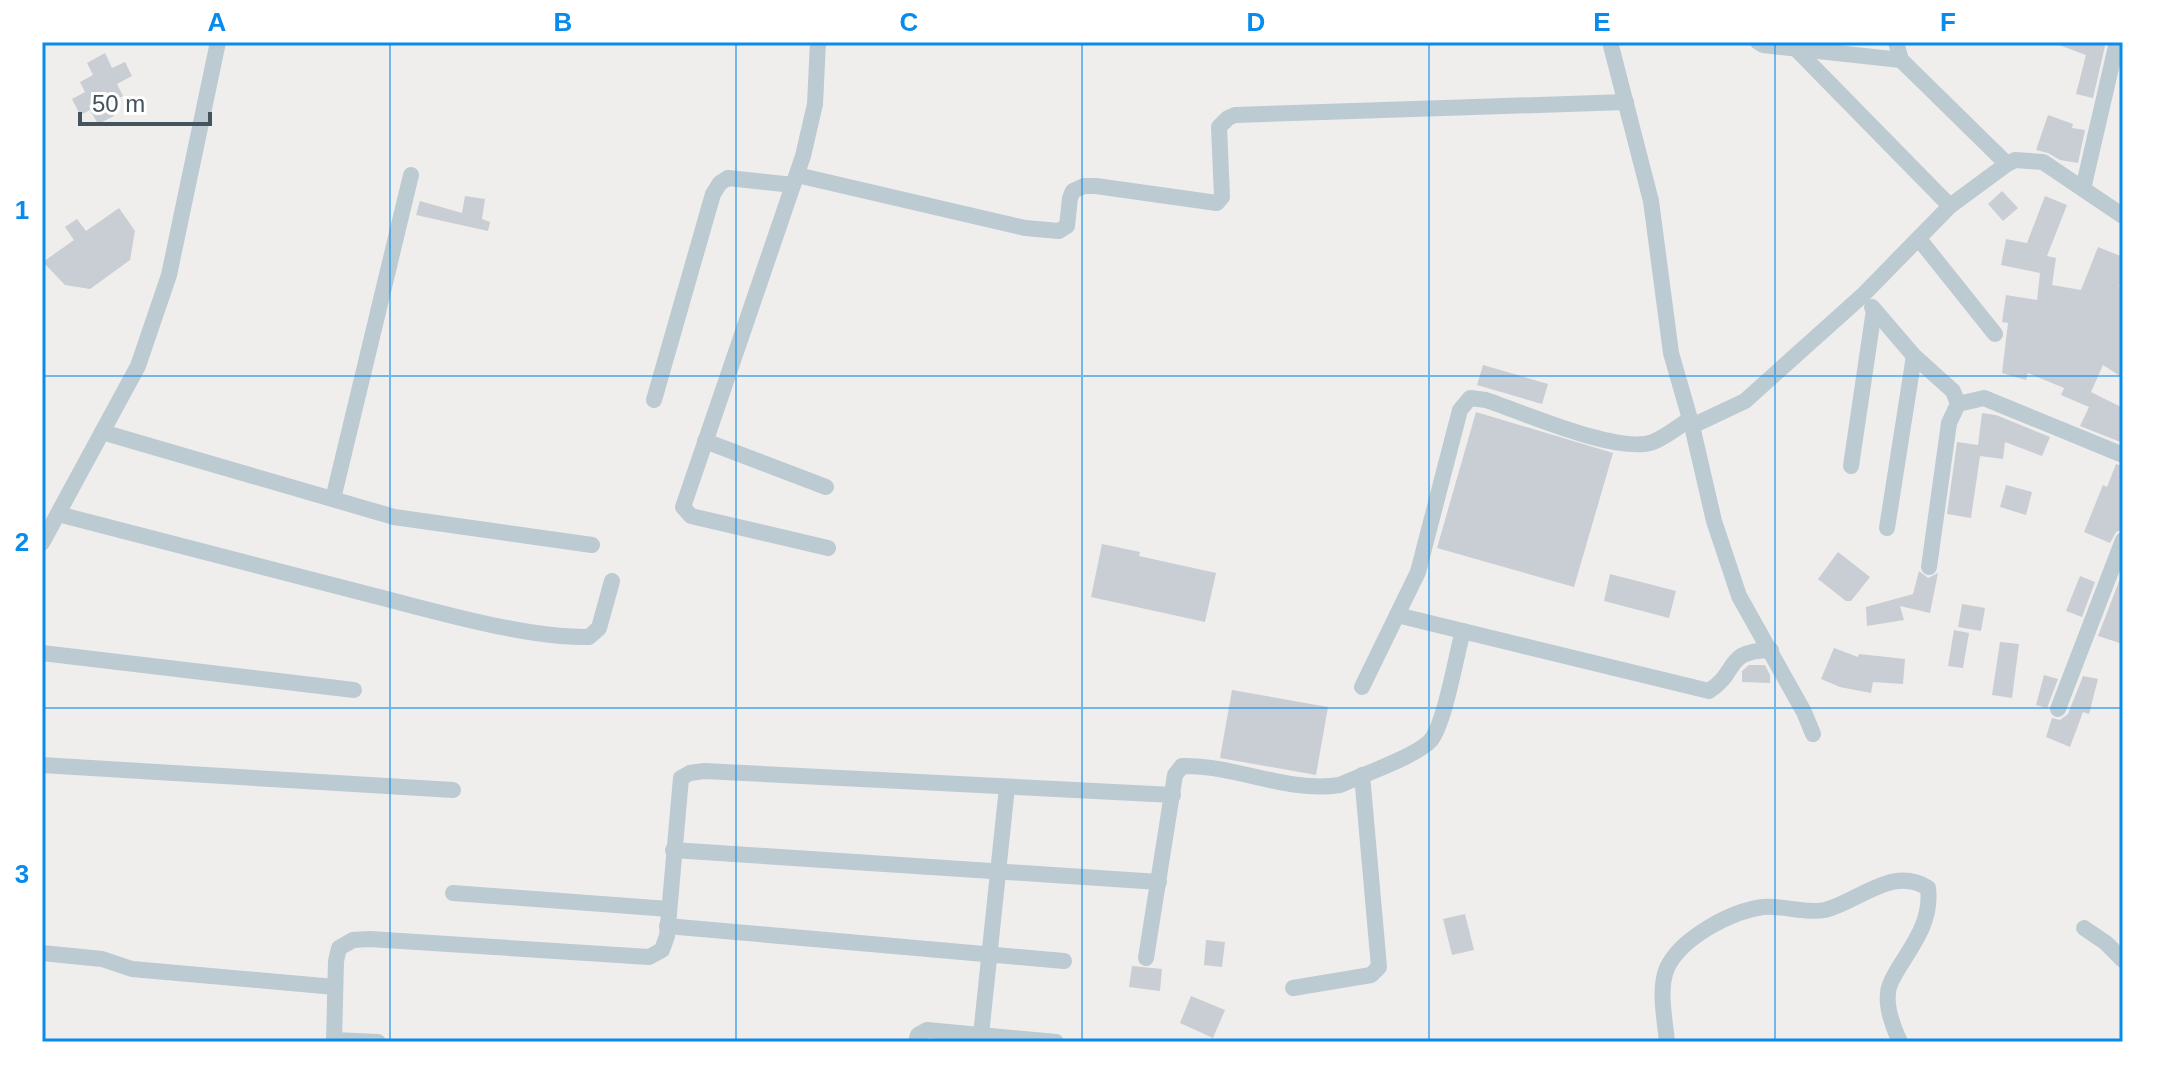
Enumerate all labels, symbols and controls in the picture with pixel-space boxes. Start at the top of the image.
text: A [208,7,227,37]
text: B [554,7,572,37]
text: C [900,7,919,37]
text: D [1247,7,1265,37]
text: E [1593,7,1611,37]
text: F [1940,7,1956,37]
scale bar [80,76,210,126]
text: 50 m [92,90,145,117]
text: 1 [15,195,29,225]
text: 2 [15,527,29,557]
text: 3 [15,859,29,889]

